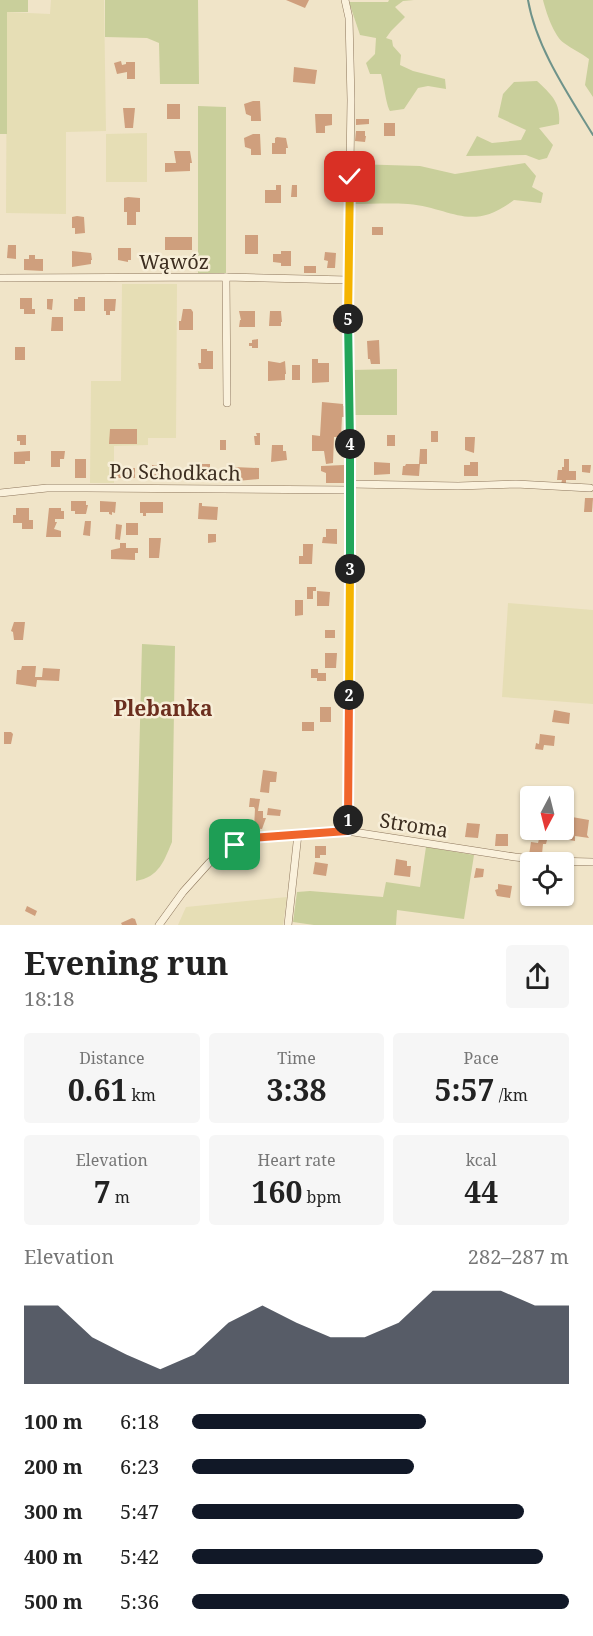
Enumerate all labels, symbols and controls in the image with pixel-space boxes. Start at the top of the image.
pin [324,151,375,202]
icon: check [333,160,366,193]
street label: Wąwóz [139,248,209,275]
pin: 5 [333,304,363,334]
text: 5 [343,308,353,330]
pin: 4 [335,429,365,459]
text: 4 [345,433,355,455]
street label: Po Schodkach [109,457,241,487]
pin: 3 [335,554,365,584]
text: 3 [345,558,355,580]
pin: 2 [334,680,364,710]
text: 2 [344,684,354,706]
district label: Plebanka [113,694,213,722]
north arrow [520,786,574,840]
map controls [520,786,574,906]
pin: 1 [333,805,363,835]
street label: Stroma [378,806,450,844]
text: 1 [343,809,353,831]
pin [209,819,260,870]
icon: arrive [218,828,251,861]
button: locate [520,852,574,906]
text: Evening run [24,940,228,985]
button: share [506,945,569,1008]
text: 18:18 [24,985,74,1012]
text: Distance [79,1047,145,1069]
text: Time [277,1047,316,1069]
text: Pace [464,1047,499,1069]
text: 0.61 [68,1069,127,1110]
text: 3:38 [267,1069,326,1110]
text: 5:57 [435,1069,495,1110]
text: km [127,1084,156,1106]
text: /km [495,1084,528,1106]
text: Elevation [76,1149,148,1171]
text: Heart rate [257,1149,336,1171]
text: kcal [466,1149,497,1171]
text: 7 [94,1171,111,1212]
text: 160 [252,1171,302,1212]
text: 44 [464,1171,498,1212]
text: m [111,1186,130,1208]
text: bpm [302,1186,341,1208]
text: Elevation [24,1243,114,1270]
text: 282–287 m [468,1243,569,1270]
text: 100 m [24,1408,83,1435]
text: 6:18 [120,1408,159,1435]
text: 200 m [24,1453,83,1480]
text: 6:23 [120,1453,159,1480]
text: 300 m [24,1498,83,1525]
text: 5:47 [120,1498,159,1525]
text: 400 m [24,1543,83,1570]
text: 5:42 [120,1543,159,1570]
text: 500 m [24,1588,83,1615]
text: 5:36 [120,1588,159,1615]

